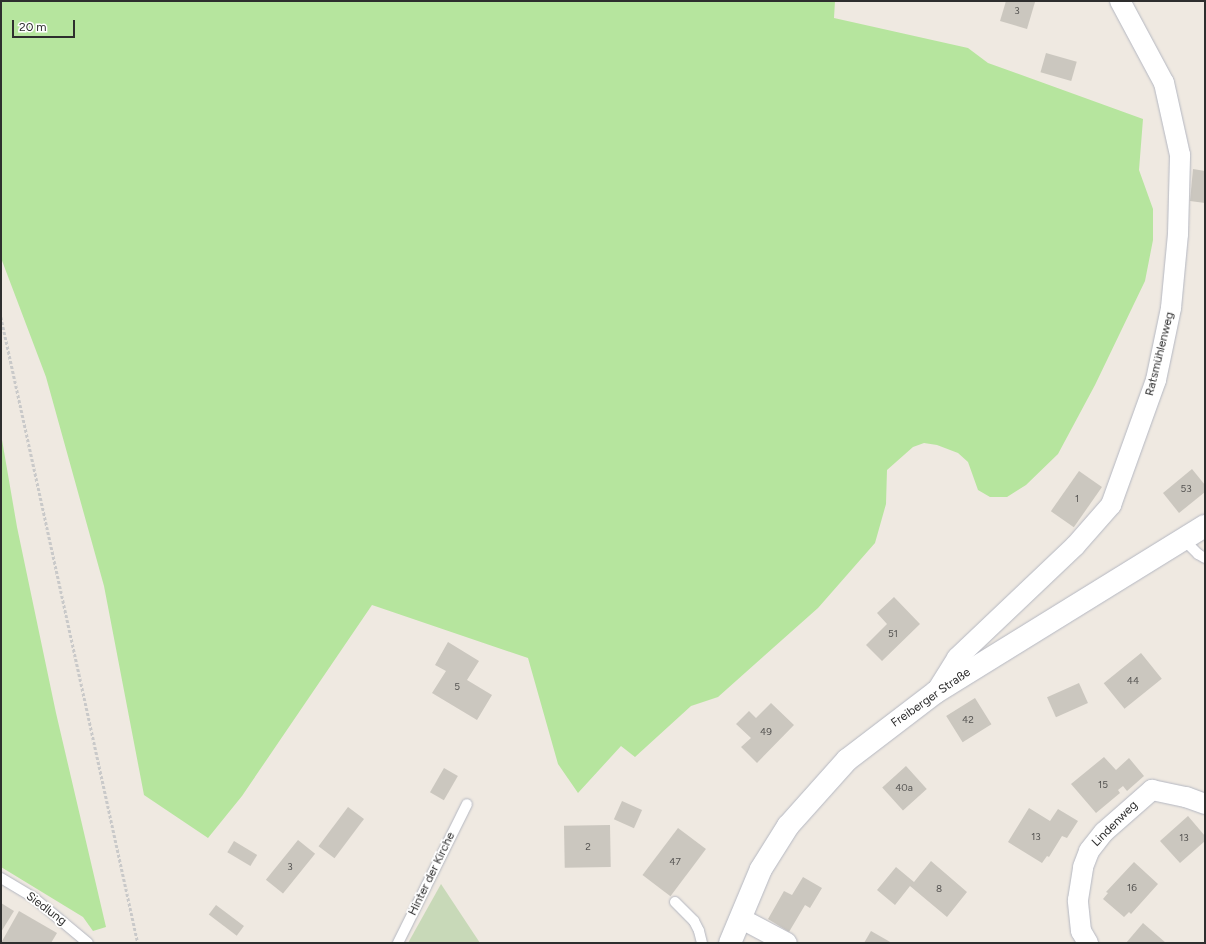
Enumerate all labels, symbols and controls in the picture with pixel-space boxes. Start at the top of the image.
house number: 3 [1014,5,1020,17]
scale bar [14,12,77,38]
text: 20 m [19,20,47,34]
street label: Ratsmühlenweg [1143,311,1177,397]
house number: 53 [1180,483,1192,495]
house number: 1 [1075,493,1079,505]
house number: 51 [888,628,898,640]
street label: Freiberger Straße [889,665,973,731]
house number: 44 [1127,675,1139,687]
house number: 5 [454,681,460,693]
house number: 42 [962,714,974,726]
house number: 49 [760,726,772,738]
house number: 15 [1098,779,1108,791]
house number: 40a [895,782,913,794]
street label: Lindenweg [1089,798,1141,850]
street label: Hinter der Kirche [406,830,458,918]
house number: 13 [1031,831,1041,843]
house number: 13 [1179,832,1189,844]
house number: 2 [585,841,591,853]
house number: 47 [669,856,681,868]
house number: 3 [287,861,293,873]
house number: 16 [1127,882,1137,894]
house number: 8 [936,883,942,895]
street label: Siedlung [23,889,69,929]

